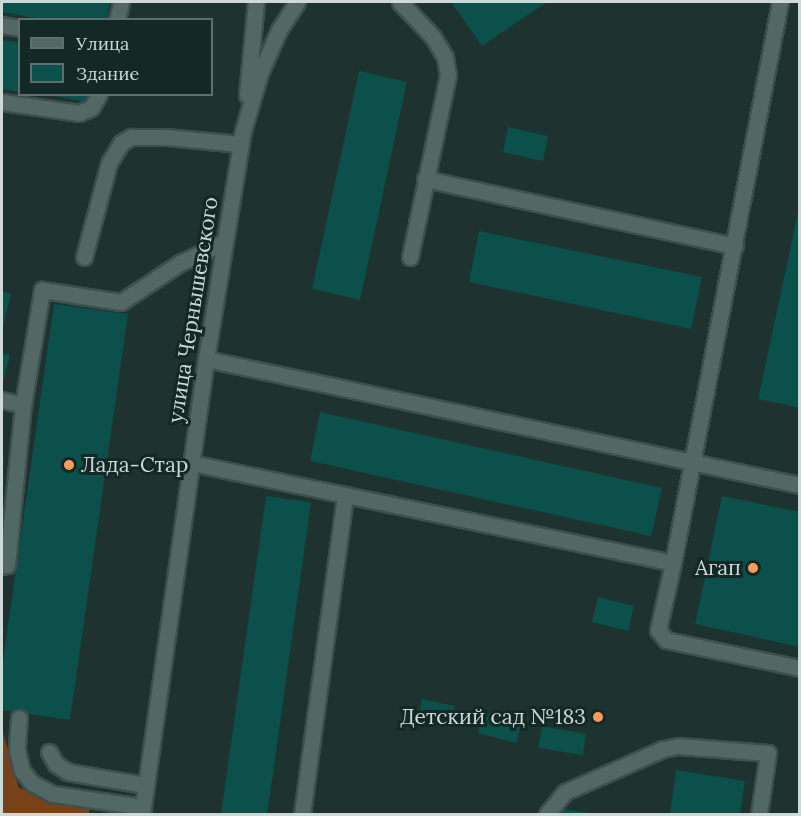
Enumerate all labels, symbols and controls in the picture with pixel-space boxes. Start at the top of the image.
legend [18,18,213,96]
text: Улица [76,32,129,55]
text: Здание [76,62,139,85]
street label: улица Чернышевского [163,195,223,425]
place label: Лада-Стар [81,452,188,478]
marker: Лада-Стар [62,458,76,472]
place label: Агап [695,555,741,581]
marker: Агап [746,561,760,575]
place label: Детский сад №183 [400,704,586,730]
marker: Детский сад №183 [591,710,605,724]

